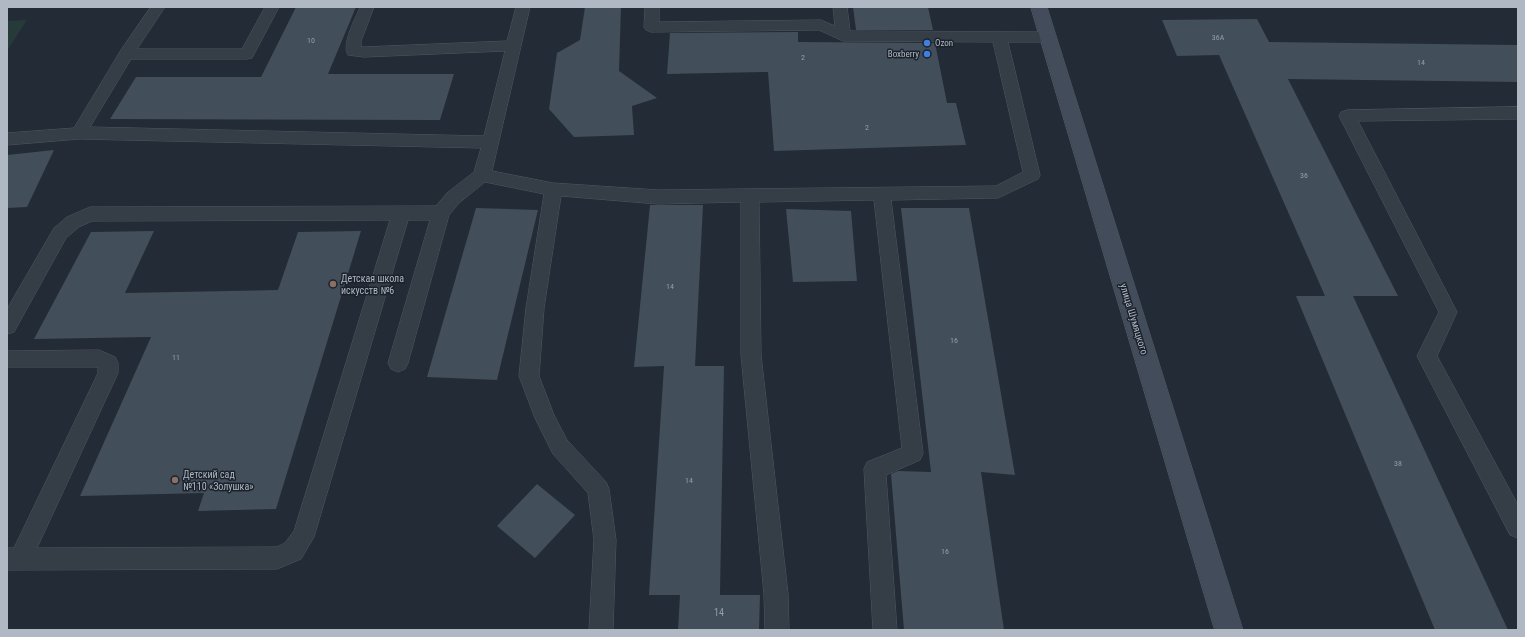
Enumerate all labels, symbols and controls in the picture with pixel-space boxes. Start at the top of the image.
house number: 36А [1212,33,1225,42]
house number: 10 [307,36,315,45]
marker: Ozon [922,38,932,48]
place label: Ozon [935,38,953,48]
place label: Boxberry [888,49,919,59]
marker: Boxberry [922,49,932,59]
house number: 2 [801,53,805,62]
house number: 14 [1417,58,1425,67]
house number: 2 [865,123,869,132]
house number: 36 [1300,171,1308,180]
place label: Детская школа искусств №6 [341,273,404,296]
marker: Детская школа искусств №6 [328,279,338,289]
house number: 14 [666,282,674,291]
street label: улица Шумяцкого [1118,282,1150,356]
house number: 16 [950,336,958,345]
house number: 11 [172,353,180,362]
house number: 38 [1394,459,1402,468]
place label: Детский сад №110 «Золушка» [183,469,253,492]
marker: Детский сад №110 «Золушка» [170,475,180,485]
house number: 14 [685,476,693,485]
house number: 16 [941,547,949,556]
house number: 14 [714,607,724,618]

